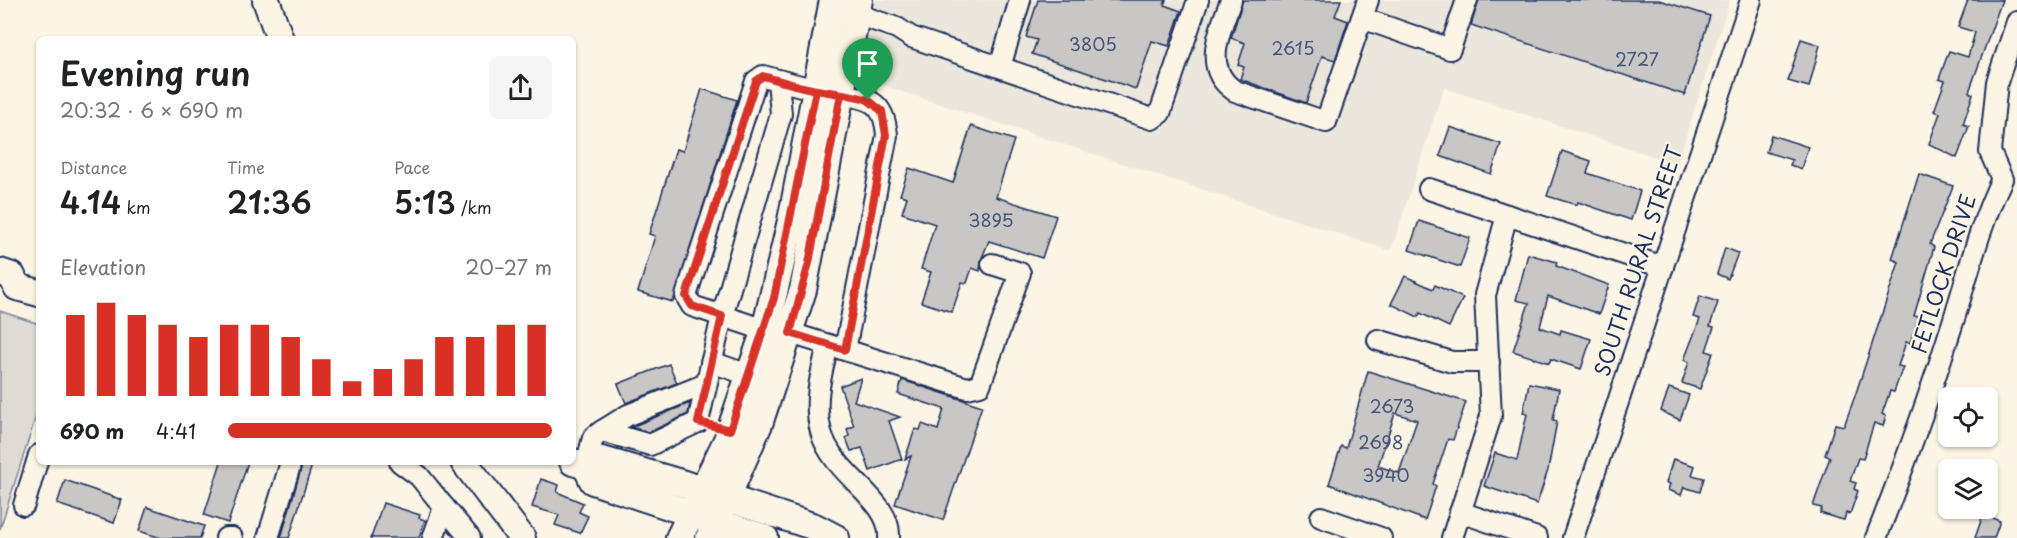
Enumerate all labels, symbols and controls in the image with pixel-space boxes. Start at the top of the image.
house number: 3805 [1069,30,1117,57]
house number: 2615 [1272,34,1314,61]
pin [842,38,893,100]
house number: 2727 [1615,45,1659,72]
text: Evening run [60,47,251,97]
icon: arrive [851,47,884,80]
button: share [489,56,552,119]
text: 20:32 · 6 × 690 m [60,95,243,125]
street label: SOUTH RURAL STREET [1585,140,1690,380]
text: Distance [60,155,127,179]
text: Time [227,155,265,179]
text: Pace [394,155,430,179]
text: 4.14 [60,179,121,224]
text: 21:36 [227,179,312,224]
text: 5:13 [394,179,456,224]
street label: FETLOCK DRIVE [1901,190,1983,357]
text: km [121,195,151,219]
text: /km [456,195,492,219]
house number: 3895 [968,206,1014,233]
text: Elevation [60,252,146,282]
text: 20–27 m [465,252,552,282]
map controls [1938,387,1998,519]
button: locate [1938,387,1998,447]
house number: 2673 [1370,392,1414,419]
text: 690 m [60,416,124,446]
text: 4:41 [156,416,196,446]
house number: 2698 [1358,428,1404,455]
button: layers [1938,459,1998,519]
house number: 3940 [1362,461,1410,488]

